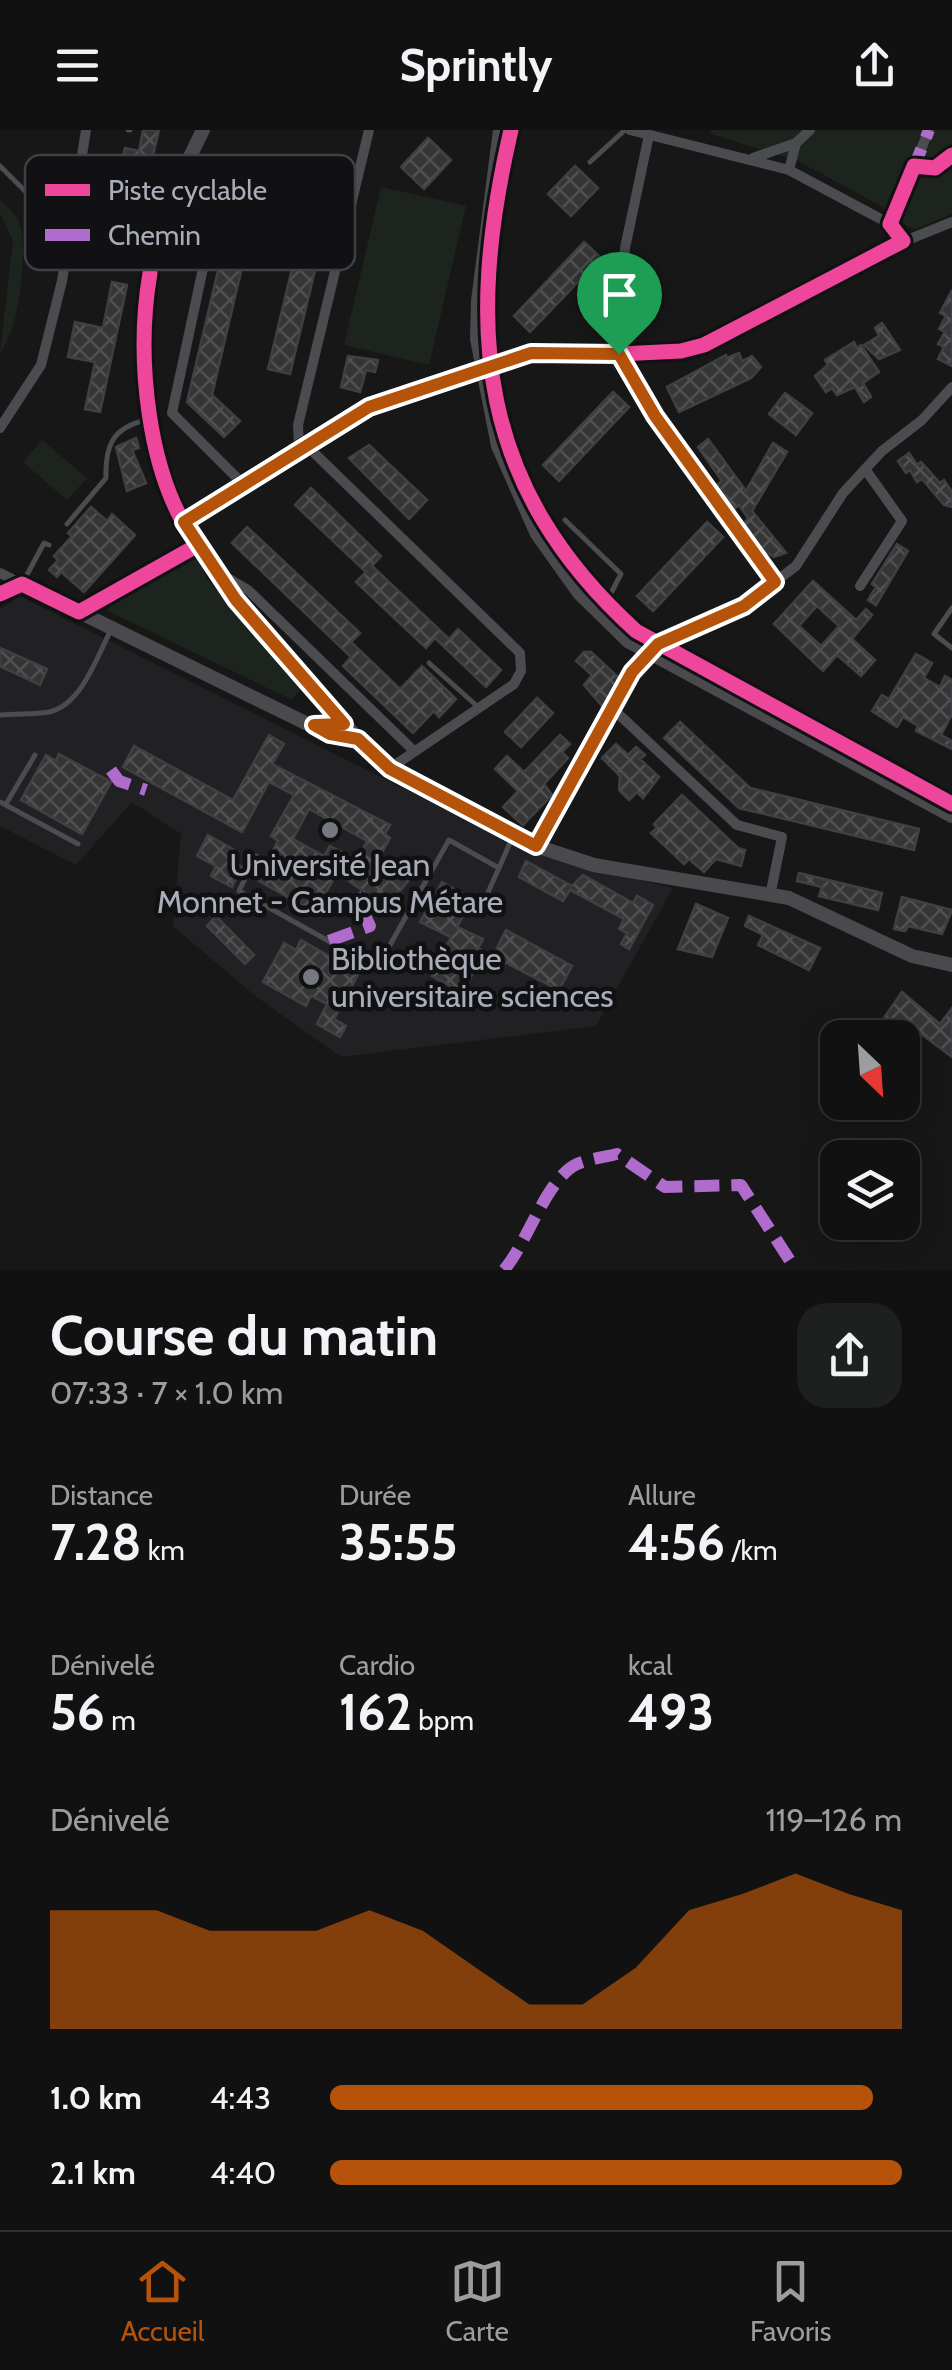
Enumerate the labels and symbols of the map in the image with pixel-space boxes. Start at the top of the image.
legend [25,155,355,270]
text: Piste cyclable [108,173,267,207]
text: Chemin [108,218,201,252]
pin [577,252,662,355]
marker: Université Jean Monnet - Campus Métare [319,819,341,841]
place label: Université Jean Monnet - Campus Métare [157,845,503,921]
place label: Bibliothèque universitaire sciences [331,939,613,1015]
marker: Bibliothèque universitaire sciences [300,966,322,988]
north arrow [820,1020,920,1120]

